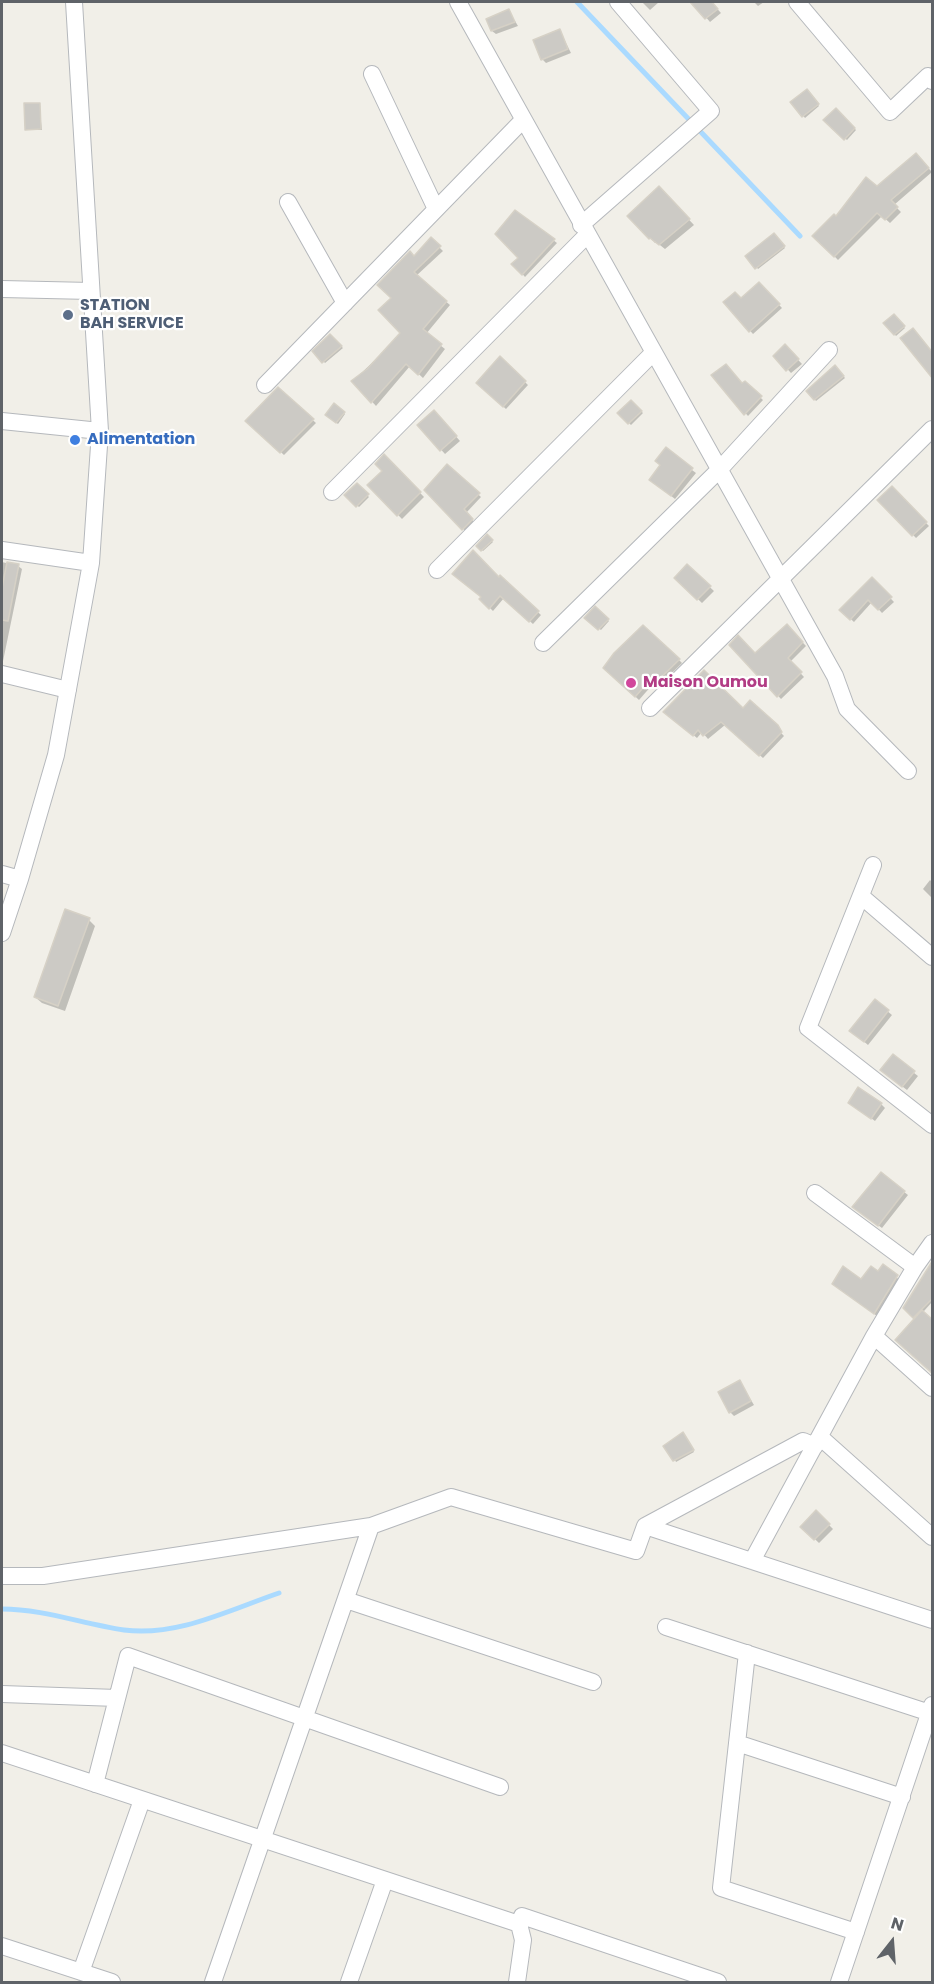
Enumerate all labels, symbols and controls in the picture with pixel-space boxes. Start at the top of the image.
place label: STATION BAH SERVICE [80,296,184,334]
marker: STATION BAH SERVICE [61,308,75,322]
place label: Alimentation [87,430,195,450]
marker: Alimentation [68,433,82,447]
place label: Maison Oumou [643,673,768,693]
marker: Maison Oumou [624,676,638,690]
north arrow [862,1912,922,1972]
text: N [888,1912,907,1937]

